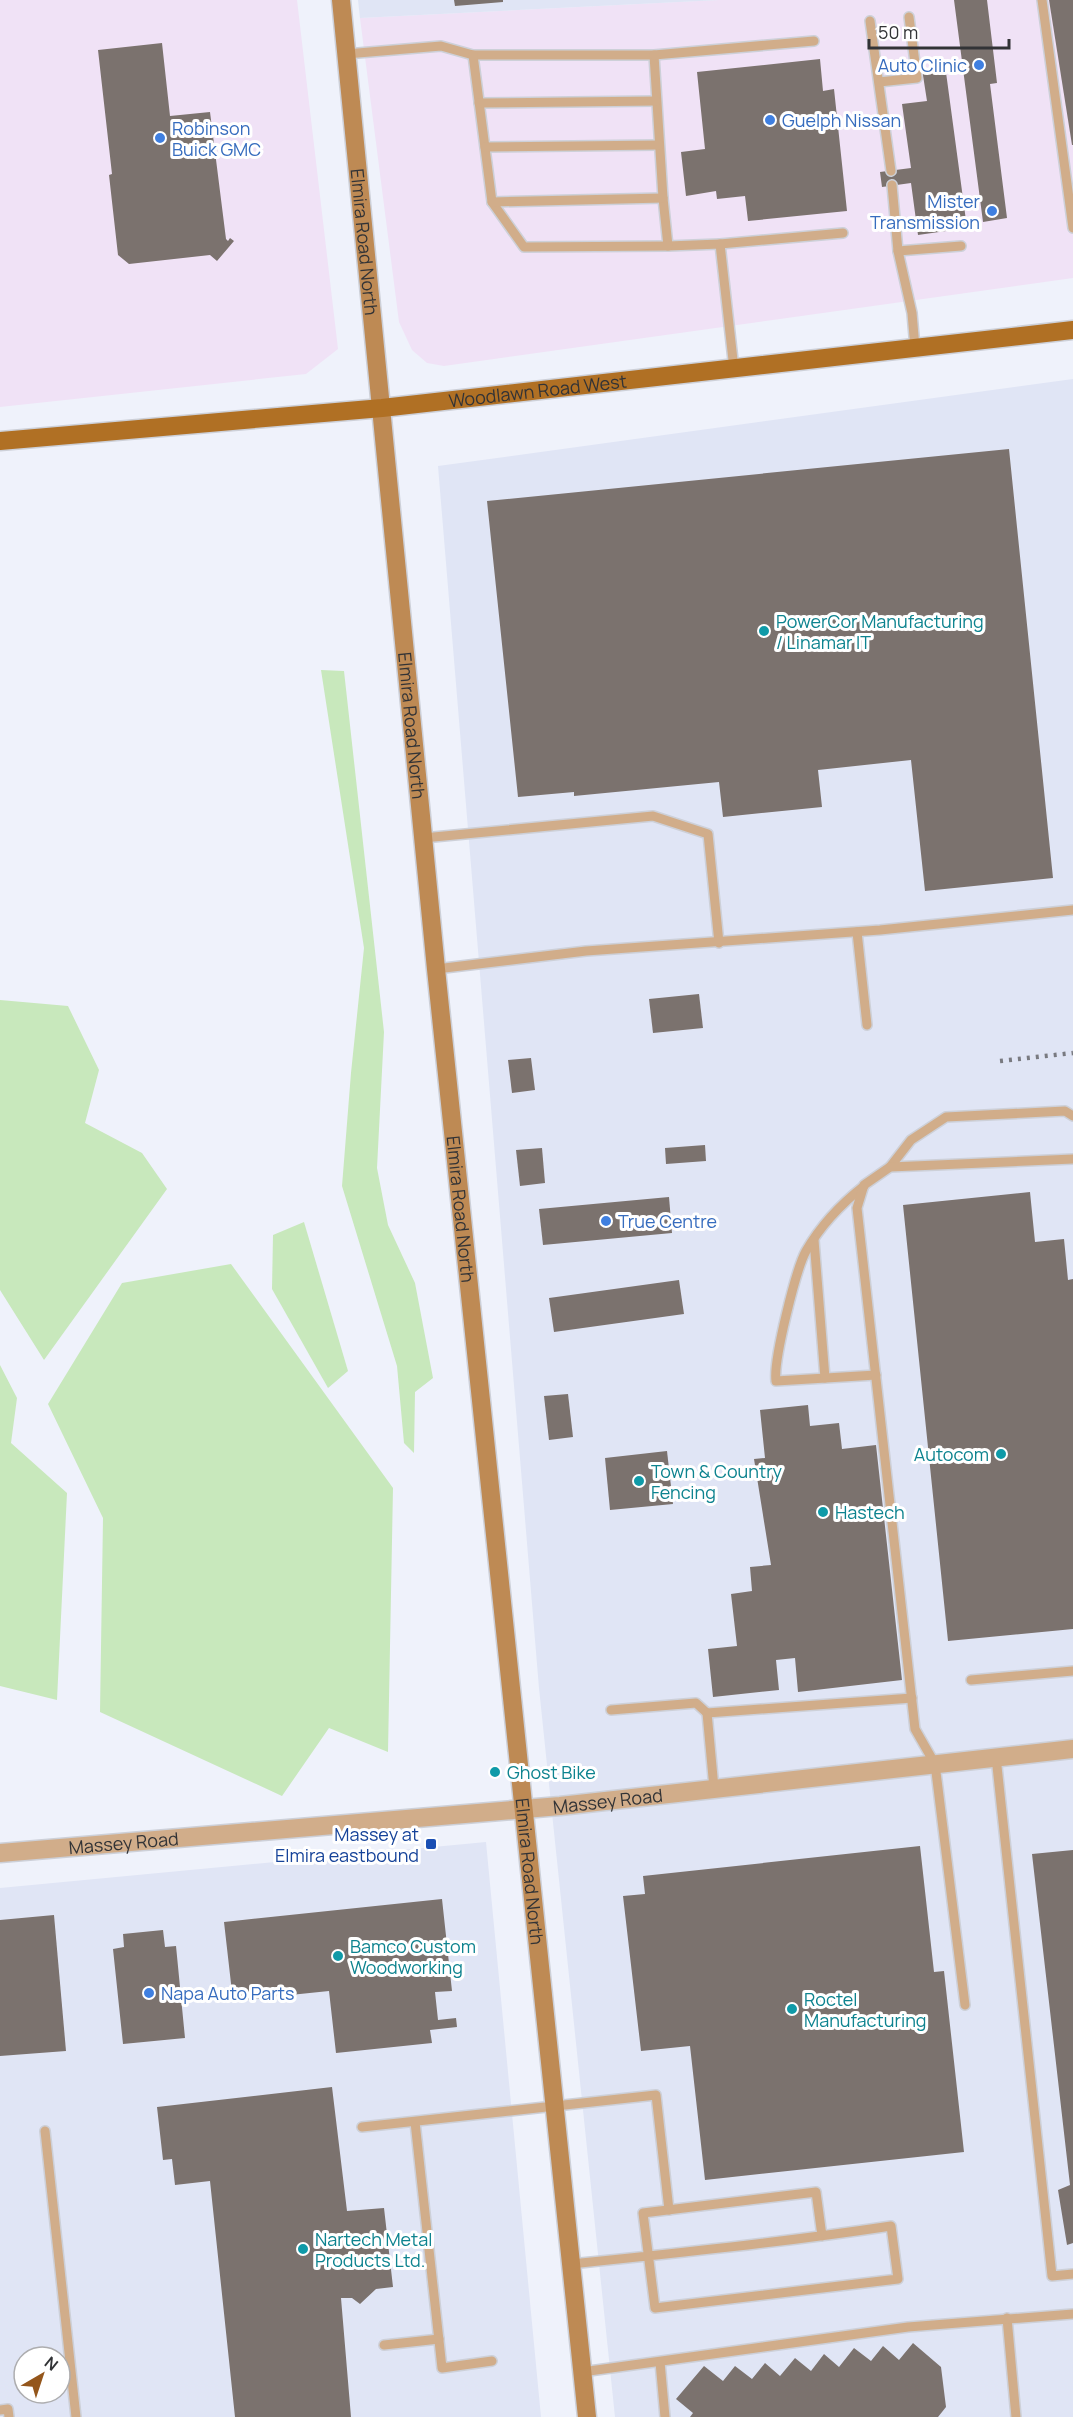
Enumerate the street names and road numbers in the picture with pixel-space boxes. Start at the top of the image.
street label: Elmira Road North [346,167,384,316]
street label: Woodlawn Road West [447,368,628,412]
street label: Elmira Road North [393,651,431,800]
street label: Elmira Road North [441,1135,481,1284]
street label: Massey Road [552,1783,664,1819]
street label: Elmira Road North [511,1797,550,1946]
street label: Massey Road [68,1826,179,1859]

